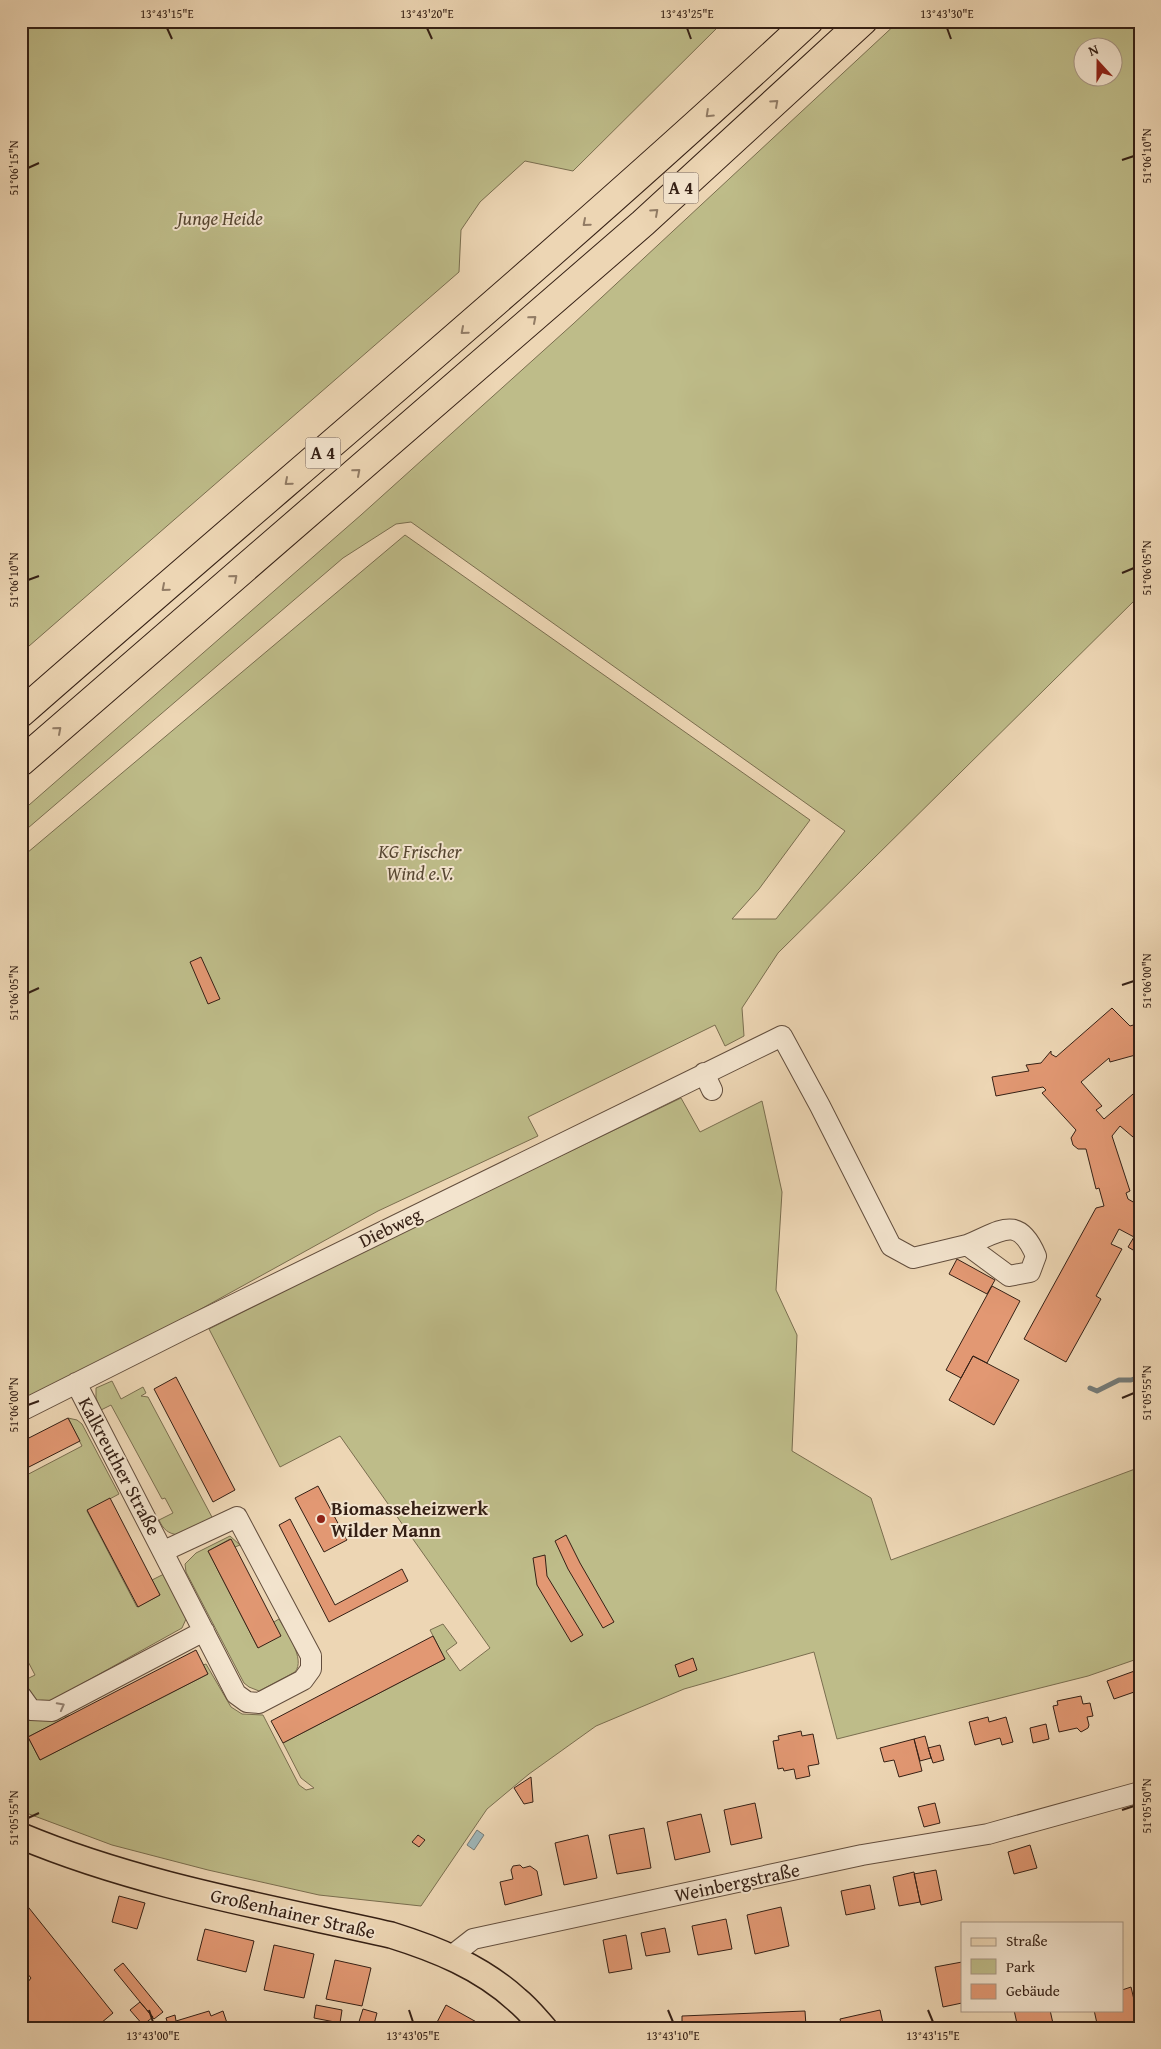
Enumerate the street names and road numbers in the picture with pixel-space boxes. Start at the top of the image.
road number: A 4 [664,172,698,204]
road number: A 4 [306,438,340,468]
street label: Diebweg [354,1199,427,1254]
street label: Kalkreuther Straße [72,1392,168,1540]
street label: Weinbergstraße [672,1855,802,1909]
street label: Großenhainer Straße [208,1880,378,1946]

